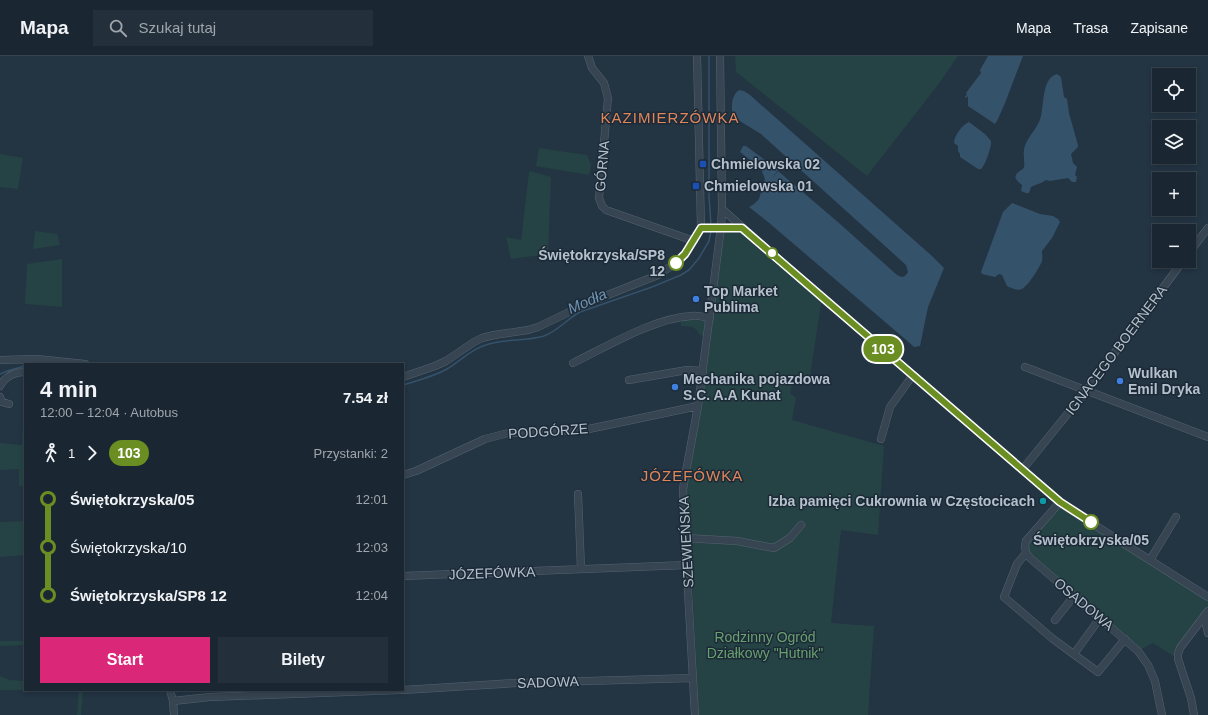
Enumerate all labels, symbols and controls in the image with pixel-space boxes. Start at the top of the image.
search box [93,10,373,46]
text: Mapa [20,17,69,38]
icon: search [107,17,129,39]
text: Szukaj tutaj [139,19,216,36]
text: Mapa [1016,20,1051,36]
text: Trasa [1073,20,1108,36]
text: Zapisane [1130,20,1188,36]
map controls [1152,68,1196,268]
button: locate [1152,68,1196,112]
district label: KAZIMIERZÓWKA [601,109,739,126]
button: layers [1152,120,1196,164]
street label: GÓRNA [592,139,612,192]
place label: Chmielowska 02 [711,156,820,172]
marker: Chmielowska 02 [698,159,708,169]
button: + [1152,172,1196,216]
place label: Chmielowska 01 [704,178,813,194]
marker: Chmielowska 01 [691,181,701,191]
button: − [1152,224,1196,268]
place label: Świętokrzyska/SP8 12 [538,246,665,279]
unlabelled marker [766,247,778,259]
marker: Świętokrzyska/SP8 12 [668,255,684,271]
street label: IGNACEGO BOERNERA [1062,282,1170,418]
place label: Top Market Publima [704,283,778,315]
water label: Modła [565,285,609,317]
marker: Top Market Publima [691,294,701,304]
line badge: 103 [860,336,906,362]
text: 103 [871,341,895,357]
place label: Wulkan Emil Dryka [1128,365,1201,397]
place label: Mechanika pojazdowa S.C. A.A Kunat [683,371,830,403]
marker: Wulkan Emil Dryka [1115,376,1125,386]
text: 4 min [40,377,97,402]
marker: Mechanika pojazdowa S.C. A.A Kunat [670,382,680,392]
text: 7.54 zł [343,389,388,406]
text: 12:00 – 12:04 · Autobus [40,405,178,420]
street label: PODGÓRZE [507,420,589,442]
icon: walk [40,442,62,464]
icon: forward [81,442,103,464]
text: 103 [117,445,141,461]
text: 1 [68,446,75,461]
text: Przystanki: 2 [314,446,388,461]
district label: JÓZEFÓWKA [641,467,743,484]
text: Świętokrzyska/05 [70,491,194,508]
text: 12:01 [355,492,388,507]
place label: Izba pamięci Cukrownia w Częstocicach [768,493,1035,509]
street label: SZEWIEŃSKA [676,495,696,588]
marker: Izba pamięci Cukrownia w Częstocicach [1038,496,1048,506]
marker: Świętokrzyska/05 [1083,514,1099,530]
place label: Świętokrzyska/05 [1033,531,1149,548]
text: Świętokrzyska/10 [70,539,187,556]
text: 12:03 [355,540,388,555]
street label: JÓZEFÓWKA [448,563,536,583]
street label: OSADOWA [1051,575,1117,634]
text: Świętokrzyska/SP8 12 [70,587,227,604]
text: 12:04 [355,588,388,603]
park label: Rodzinny Ogród Działkowy "Hutnik" [707,629,823,661]
button: Start [40,637,210,683]
button: Bilety [218,637,388,683]
street label: SADOWA [517,673,580,691]

